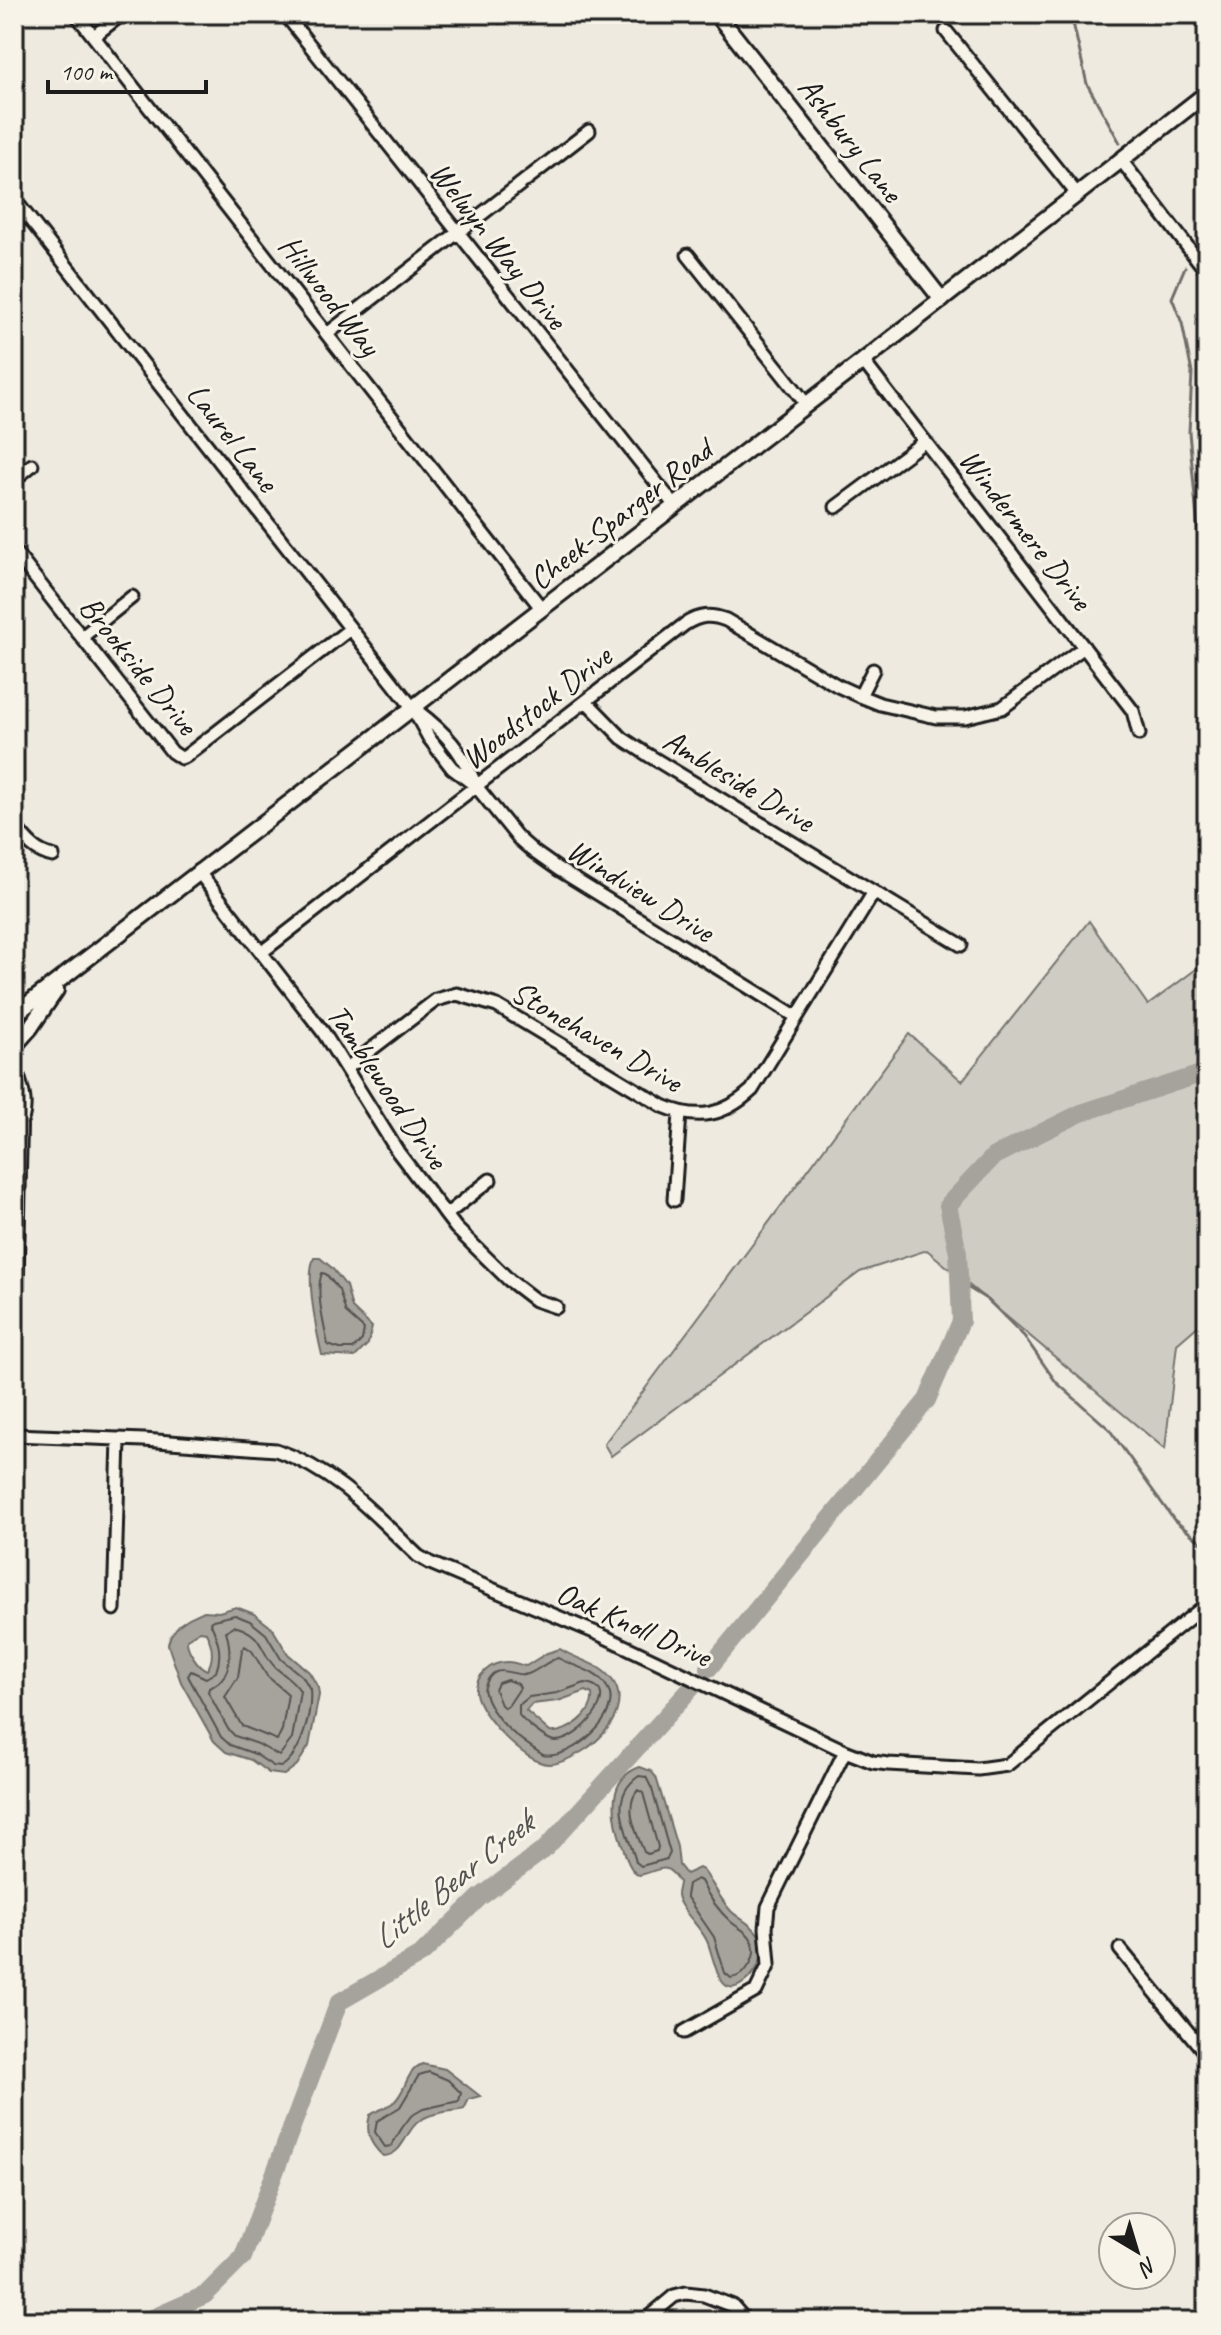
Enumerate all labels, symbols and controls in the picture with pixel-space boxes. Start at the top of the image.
scale bar [48,44,206,94]
text: 100 m [60,57,114,87]
street label: Ashbury Lane [789,68,914,212]
street label: Welwyn Way Drive [420,153,578,339]
street label: Hillwood Way [270,227,391,366]
street label: Laurel Lane [177,375,289,502]
street label: Cheek-Sparger Road [520,427,725,599]
street label: Windermere Drive [950,440,1103,620]
street label: Brookside Drive [70,588,209,745]
street label: Woodstock Drive [453,635,622,779]
street label: Ambleside Drive [656,719,824,843]
street label: Windview Drive [560,829,724,953]
street label: Stonehaven Drive [504,971,692,1103]
street label: Tamblewood Drive [318,996,459,1179]
street label: Oak Knoll Drive [550,1572,720,1678]
water label: Little Bear Creek [363,1798,547,1959]
north arrow [1097,2211,1177,2291]
text: N [1132,2251,1163,2283]

